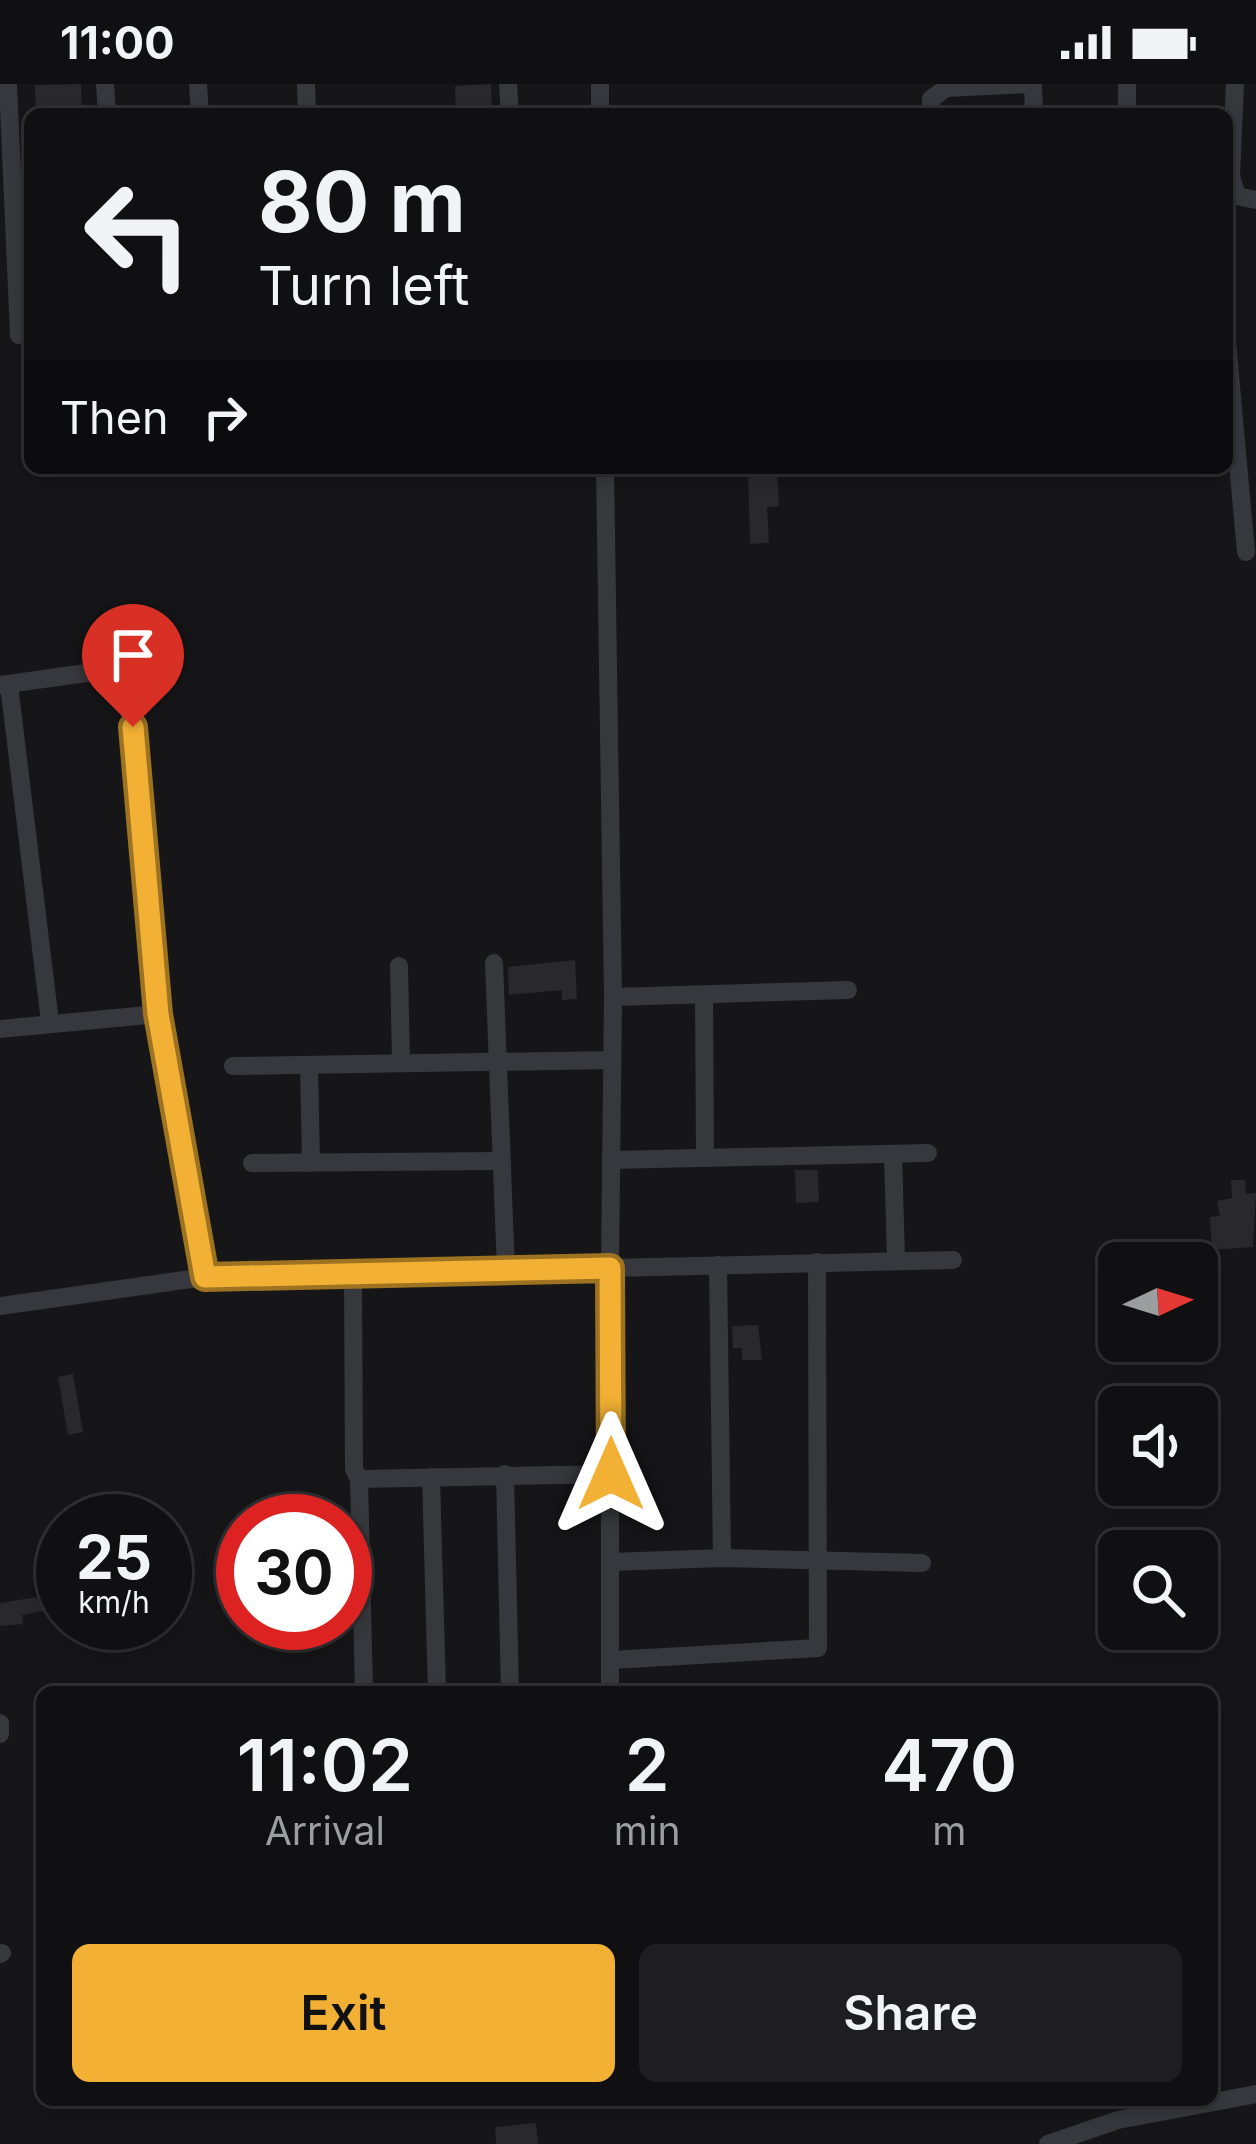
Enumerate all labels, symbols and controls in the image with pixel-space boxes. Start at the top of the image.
text: 11:00 [60,15,175,70]
text: 80 m [258,151,466,252]
icon: left [60,156,216,312]
text: Turn left [258,253,469,318]
icon: right [192,384,258,450]
text: Then [60,390,168,445]
pin [82,604,184,727]
icon: arrive [100,622,166,688]
north arrow [1098,1242,1218,1362]
map controls [1098,1242,1218,1650]
button: sound [1098,1386,1218,1506]
position arrow [548,1411,674,1537]
speed limit sign: 30 [216,1494,372,1650]
text: 25 [76,1521,152,1593]
button: search [1098,1530,1218,1650]
text: km/h [78,1584,150,1620]
text: 11:02 [237,1721,413,1808]
text: 2 [625,1721,670,1808]
text: 470 [881,1721,1017,1808]
text: Arrival [265,1807,385,1854]
text: min [614,1807,681,1854]
text: m [932,1807,966,1854]
button: Exit [72,1944,615,2082]
button: Share [639,1944,1182,2082]

